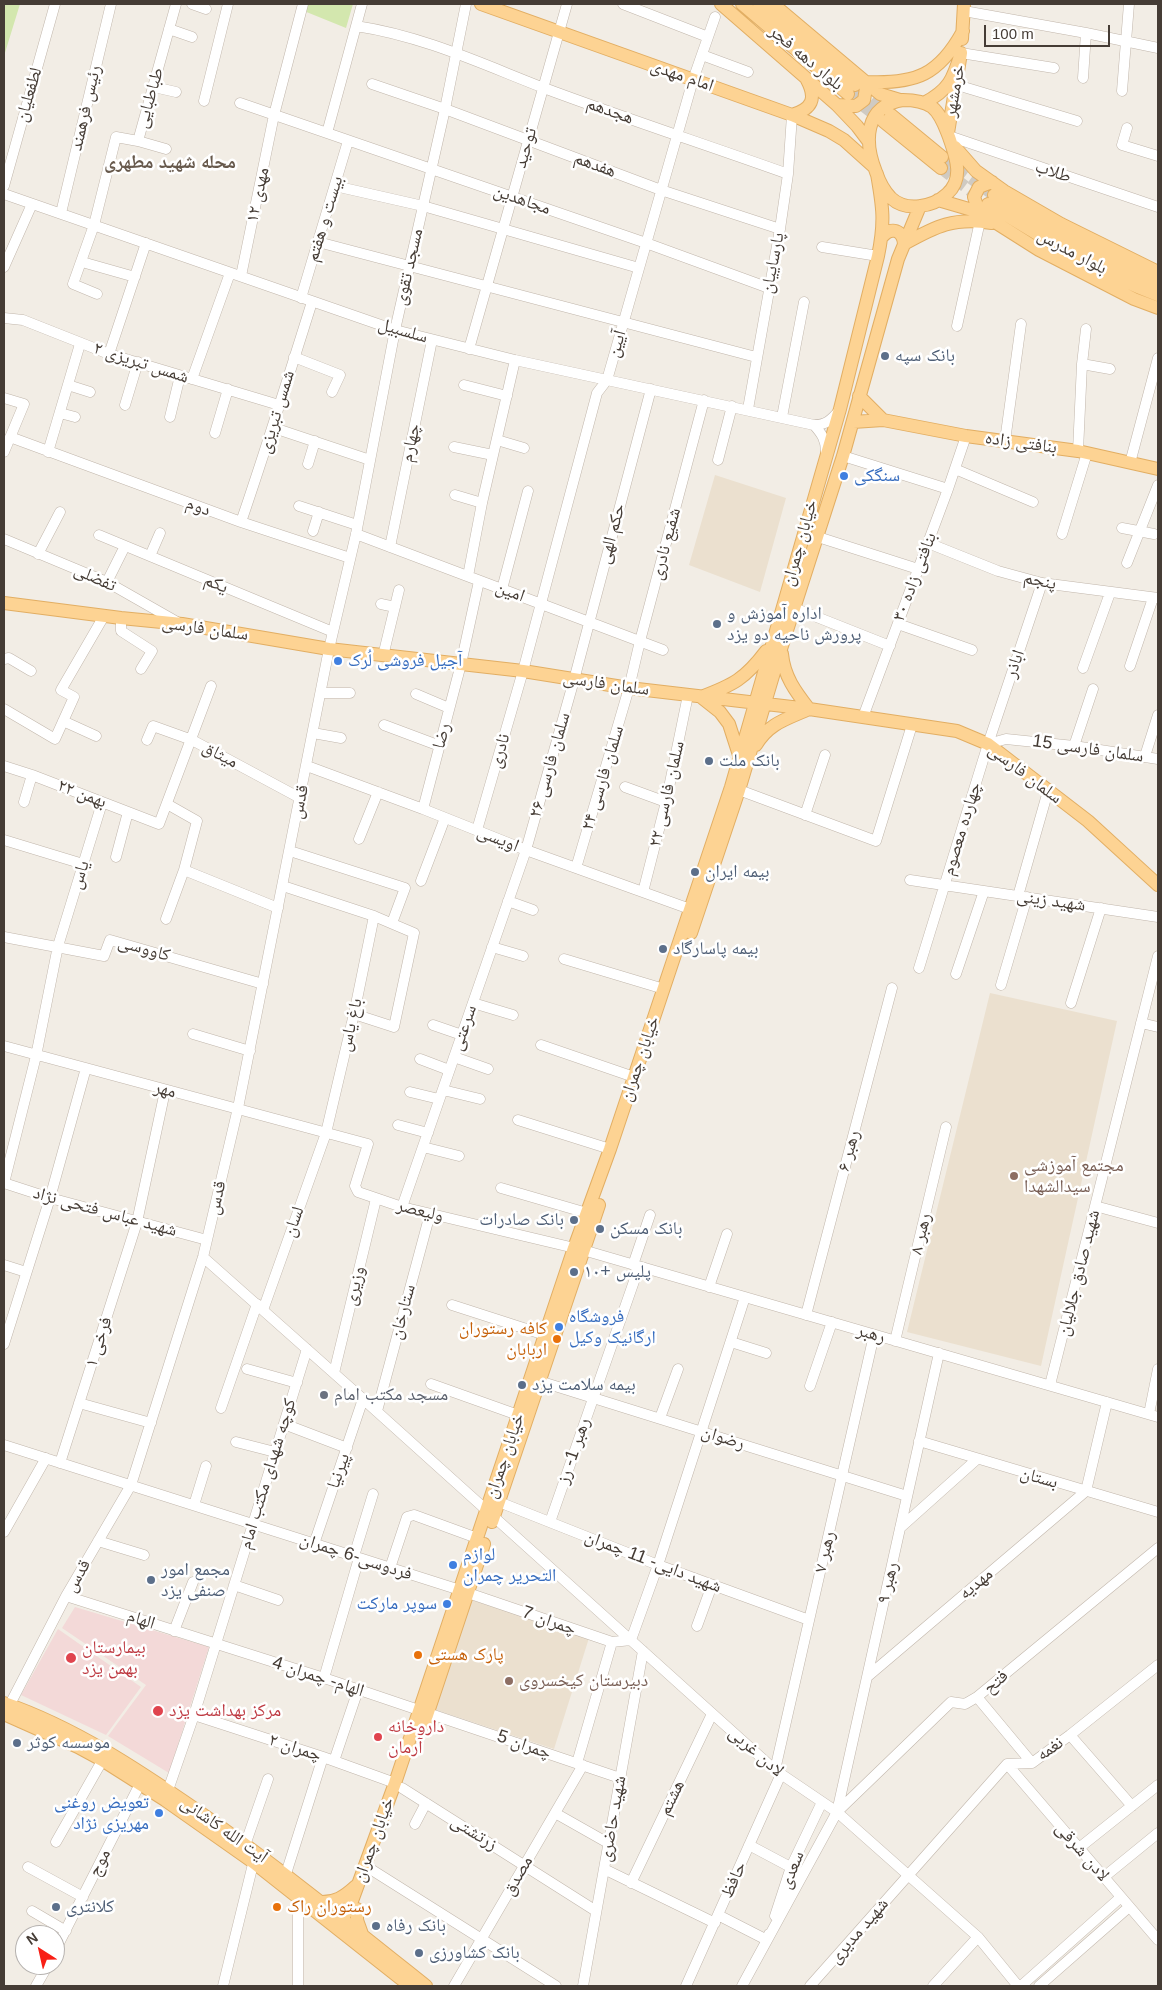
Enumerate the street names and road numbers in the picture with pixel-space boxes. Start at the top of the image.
street label: بلوار دهه فجر [764,21,848,95]
street label: امام مهدی [647,55,717,97]
street label: رئیس فرهمند [66,63,106,153]
street label: خرمشهر [940,63,970,119]
street label: لطفعلیان [11,65,47,125]
street label: طباطبایی [131,65,169,131]
street label: هجدهم [584,93,636,129]
street label: توحید [510,125,542,171]
street label: هفدهم [571,147,619,183]
street label: طلاب [1032,156,1074,188]
street label: مهدی ۱۲ [242,165,274,225]
street label: بیست و هفتم [302,173,348,265]
street label: مجاهدین [491,180,553,220]
street label: بلوار مدرس [1033,225,1111,279]
street label: مسجد تقوی [390,226,428,308]
street label: پارساییان [756,231,790,295]
street label: سلسبیل [376,314,430,348]
street label: آیین [603,328,631,360]
street label: شمس تبریزی ۲ [91,337,191,389]
street label: شمس تبریزی [254,368,300,456]
street label: چهارم [396,422,426,464]
street label: بنافتی زاده [984,427,1058,459]
street label: دوم [183,493,213,521]
street label: خیابان چمران [777,497,823,589]
street label: حکم الهی [594,501,630,567]
street label: شفیع نادری [646,506,686,582]
street label: بنافتی زاده ۳۰ [888,530,942,624]
street label: تفضلی [71,559,119,597]
street label: پنجم [1022,567,1058,595]
street label: یکم [201,569,231,599]
street label: امین [492,577,528,607]
street label: سلمان فارسی [160,612,250,646]
street label: اباذر [1000,647,1030,681]
street label: سلمان فارسی [561,667,651,701]
street label: سلمان فارسی ۲۶ [525,710,575,820]
street label: رضا [428,721,456,751]
street label: سلمان فارسی ۲۴ [577,723,629,833]
street label: نادری [485,731,515,771]
street label: سلمان فارسی 15 [1031,731,1145,767]
street label: میثاق [198,737,242,773]
street label: سلمان فارسی ۲۲ [644,739,690,849]
street label: سلمان فارسی [984,739,1066,809]
street label: ۲۲ بهمن [54,775,110,813]
street label: چهارده معصوم [938,780,986,878]
street label: قدس [286,783,314,821]
street label: اویسی [474,821,522,857]
street label: یاس [65,858,95,892]
street label: شهید زینی [1015,885,1087,917]
street label: کاووسی [116,931,172,967]
street label: باغ یاس [334,996,368,1054]
street label: سرعتی [446,1002,482,1054]
street label: خیابان چمران [615,1014,665,1104]
street label: مهر [151,1077,179,1103]
street label: رهبر ۶ [833,1128,865,1174]
street label: قدس [203,1179,231,1217]
street label: شهید عباس فتحی نژاد [31,1182,179,1242]
street label: ولیعصر [394,1195,446,1227]
street label: لسان [279,1204,309,1240]
street label: شهید صادق جلالیان [1053,1208,1105,1338]
street label: رهبر ۸ [906,1211,936,1257]
street label: وزیری [340,1264,370,1308]
street label: ستارخان [385,1282,421,1342]
street label: فرخی ۱ [81,1314,117,1370]
street label: رهبر [854,1320,888,1348]
street label: کوچه شهدای مکتب امام [235,1396,301,1552]
street label: خیابان چمران [480,1411,530,1501]
street label: رهبر 1- رز [553,1415,595,1487]
street label: رضوان [699,1421,747,1455]
street label: پیرنیا [323,1451,355,1491]
street label: بستان [1018,1462,1060,1494]
street label: شهید دایی- 11 چمران [582,1526,724,1598]
street label: فردوسی-6 چمران [297,1529,415,1585]
street label: رهبر ۷ [810,1529,840,1575]
street label: قدس [60,1556,96,1596]
street label: رهبر ۹ [873,1560,903,1606]
street label: مهدیه [955,1564,997,1604]
street label: چمران 7 [519,1602,579,1640]
street label: الهام [124,1605,158,1635]
street label: الهام- چمران 4 [269,1652,367,1702]
street label: فتح [979,1665,1013,1699]
street label: لادن غربی [724,1722,788,1782]
street label: چمران 5 [494,1726,554,1764]
street label: چمران ۲ [266,1729,324,1767]
street label: نغمه [1032,1732,1068,1766]
street label: شهید حاضری [595,1774,631,1864]
street label: هشتم [654,1777,690,1819]
street label: آیت الله کاشانی [176,1792,272,1868]
street label: خیابان چمران [349,1795,399,1885]
street label: زرتشتی [447,1810,501,1856]
street label: لادن شرقی [1050,1818,1114,1886]
street label: موج [84,1846,116,1880]
street label: سعدی [775,1848,809,1892]
street label: مصدق [498,1852,538,1900]
street label: حافظ [717,1858,751,1902]
street label: شهید مدیری [825,1894,893,1968]

